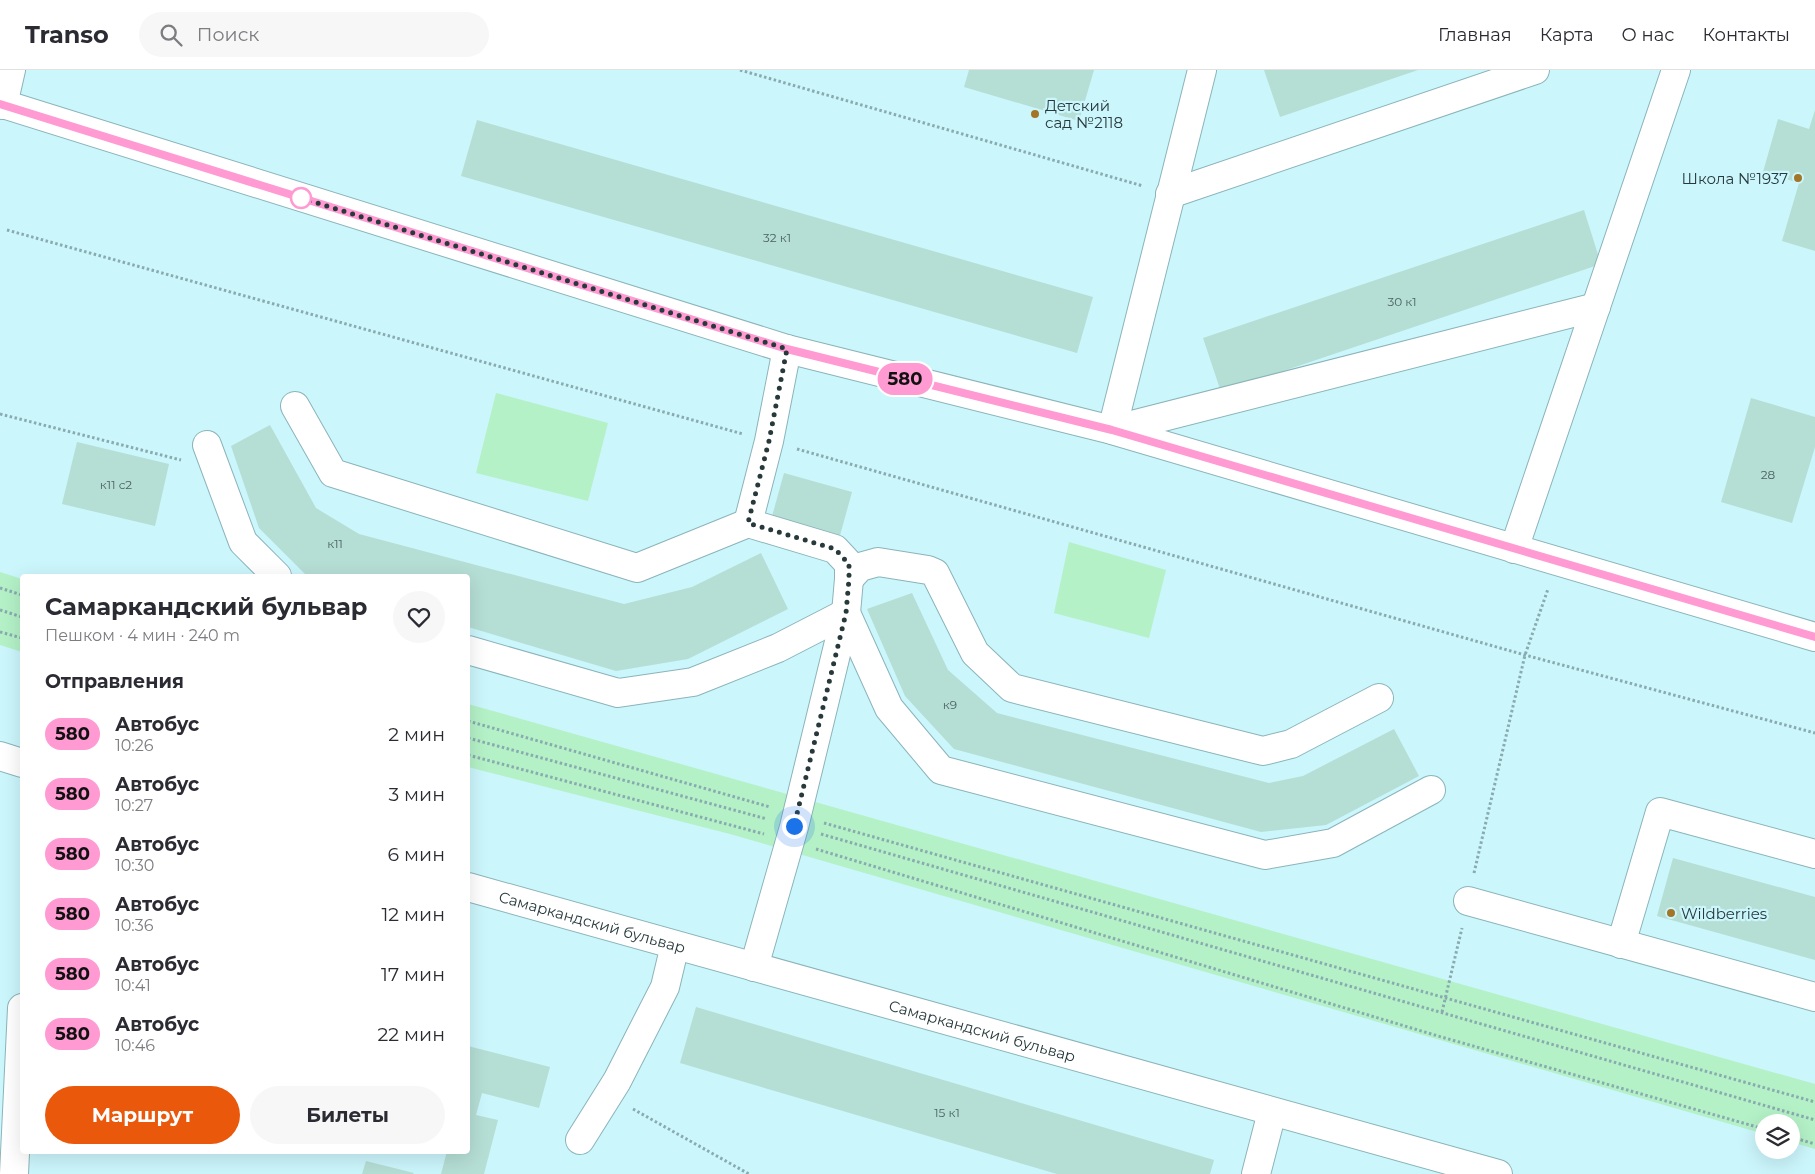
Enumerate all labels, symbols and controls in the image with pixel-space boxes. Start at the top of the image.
search box [139,12,489,57]
text: Transo [25,20,109,49]
icon: search [157,21,185,49]
text: Поиск [197,23,259,46]
text: Главная [1438,24,1512,46]
text: Карта [1540,24,1594,46]
text: О нас [1622,24,1674,46]
text: Контакты [1702,24,1790,46]
place label: Детский сад №2118 [1045,96,1123,132]
marker: Детский сад №2118 [1029,108,1041,120]
place label: Школа №1937 [1682,169,1788,188]
marker: Школа №1937 [1792,172,1804,184]
unlabelled marker [290,187,312,209]
house number: 32 к1 [763,230,791,245]
house number: 30 к1 [1387,294,1417,309]
line badge: 580 [876,363,934,395]
text: 580 [888,368,922,390]
house number: 28 [1761,467,1776,482]
house number: к11 с2 [100,477,132,492]
house number: к11 [327,536,343,551]
button: heart [393,591,445,643]
text: Самаркандский бульвар [45,592,367,621]
text: Пешком · 4 мин · 240 m [45,626,240,645]
text: Отправления [45,670,184,693]
house number: к9 [943,697,957,712]
text: Автобус [115,713,199,736]
text: 580 [55,723,90,745]
text: 2 мин [388,723,445,746]
text: 10:26 [115,736,154,755]
text: Автобус [115,773,199,796]
text: 580 [55,783,90,805]
text: 3 мин [388,783,445,806]
text: 10:27 [115,796,153,815]
your location [782,814,807,839]
text: Автобус [115,833,199,856]
text: 580 [55,843,90,865]
text: 6 мин [388,843,445,866]
text: 10:30 [115,856,154,875]
street label: Самаркандский бульвар [497,887,688,957]
text: Автобус [115,893,199,916]
text: 580 [55,903,90,925]
text: 12 мин [381,903,445,926]
place label: Wildberries [1681,904,1767,923]
marker: Wildberries [1665,907,1677,919]
text: 10:36 [115,916,154,935]
text: Автобус [115,953,199,976]
text: 580 [55,963,90,985]
text: 17 мин [381,963,445,986]
text: 10:41 [115,976,151,995]
street label: Самаркандский бульвар [887,995,1078,1065]
text: Автобус [115,1013,199,1036]
text: 580 [55,1023,90,1045]
text: 22 мин [378,1023,445,1046]
text: 10:46 [115,1036,155,1055]
button: Маршрут [45,1086,240,1144]
button: Билеты [250,1086,445,1144]
house number: 15 к1 [934,1105,960,1120]
map controls [1755,1114,1800,1159]
button: layers [1755,1114,1800,1159]

